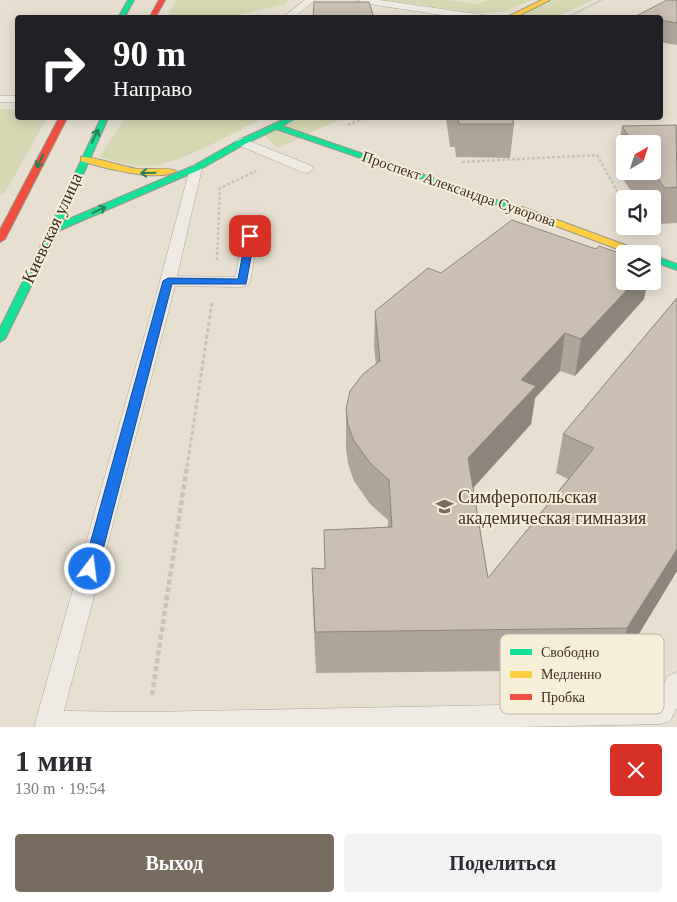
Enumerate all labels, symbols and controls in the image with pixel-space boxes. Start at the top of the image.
icon: right [30,35,95,100]
text: 90 m [113,35,186,74]
text: Направо [113,76,192,101]
one-way arrow [90,129,100,144]
north arrow [616,135,661,180]
map controls [616,135,661,290]
street label: Проспект Александра Суворова [360,148,558,230]
one-way arrow [35,153,44,168]
one-way arrow [140,169,156,178]
street label: Киевская улица [18,170,86,286]
button: sound [616,190,661,235]
one-way arrow [91,205,106,215]
pin [229,215,271,257]
icon: arrive [236,222,264,250]
button: layers [616,245,661,290]
place label: Симферопольская академическая гимназия [458,487,646,528]
school or university icon: Симферопольская академическая гимназия [434,497,454,517]
position arrow [63,542,115,594]
legend [500,634,664,714]
text: Свободно [541,645,599,660]
text: Медленно [541,667,602,682]
text: Пробка [541,690,586,705]
text: 1 мин [15,744,93,777]
button: close [610,744,662,796]
text: 130 m · 19:54 [15,780,105,797]
button: Выход [15,834,334,892]
button: Поделиться [344,834,662,892]

